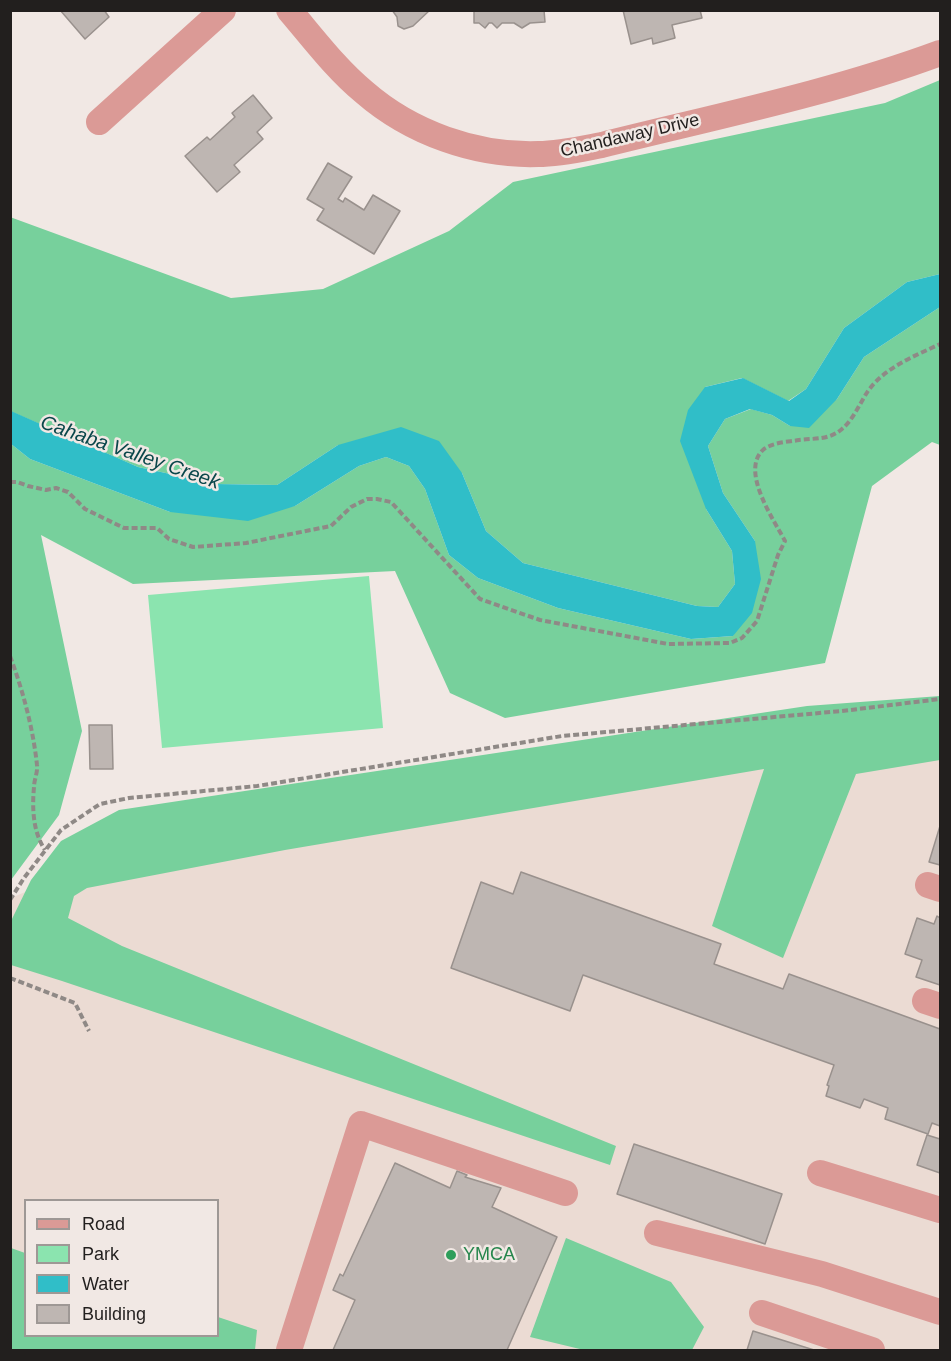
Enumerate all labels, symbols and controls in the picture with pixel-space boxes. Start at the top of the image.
street label: Chandaway Drive [558,109,702,163]
water label: Cahaba Valley Creek [37,411,223,495]
legend [24,1199,219,1337]
text: Road [82,1214,125,1234]
text: Park [82,1244,119,1264]
place label: YMCA [463,1244,515,1266]
marker: YMCA [444,1248,458,1262]
text: Water [82,1274,129,1294]
text: Building [82,1304,146,1324]

